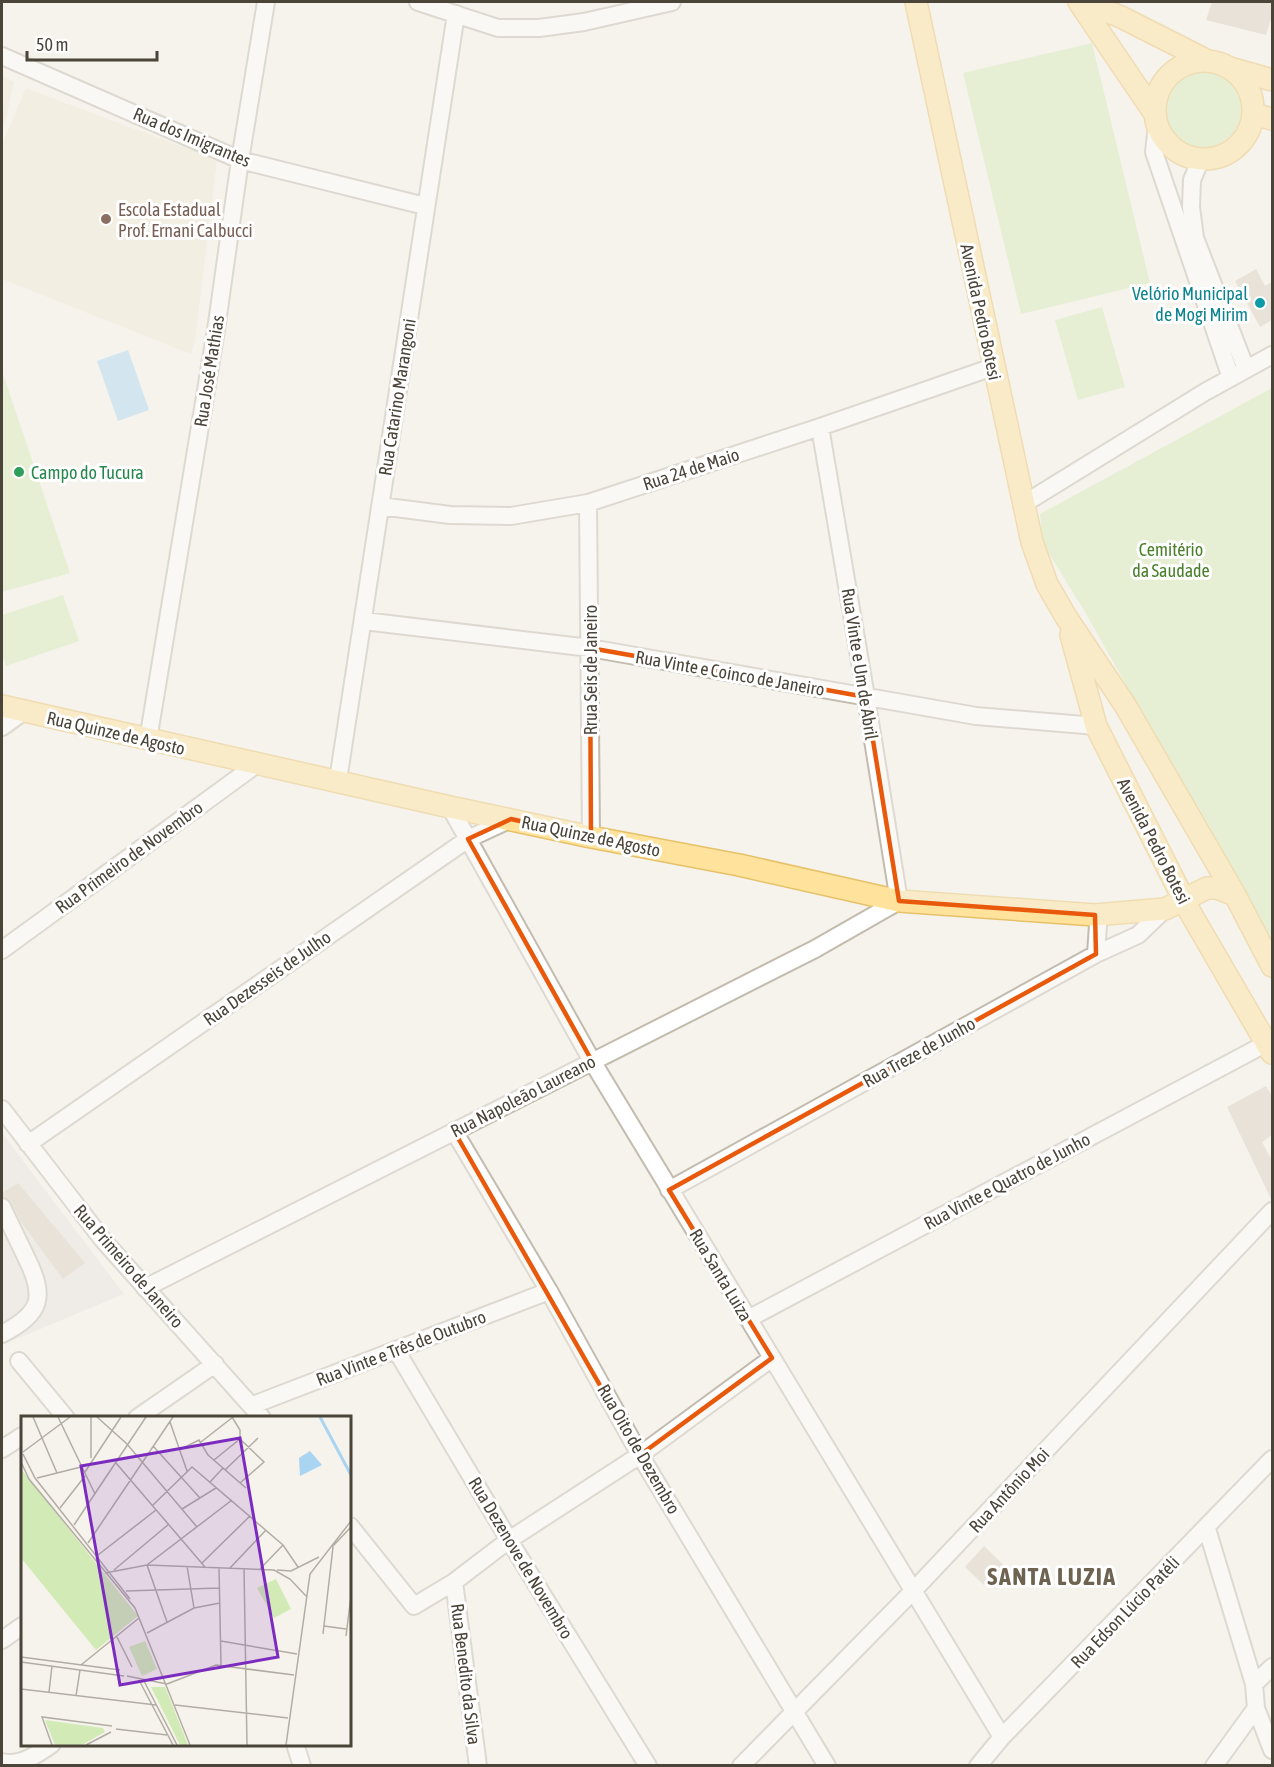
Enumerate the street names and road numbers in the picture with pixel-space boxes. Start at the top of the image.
street label: Rua dos Imigrantes [130,103,254,171]
street label: Avenida Pedro Botesi [956,242,1006,382]
street label: Rua José Mathias [190,314,228,428]
street label: Rua Catarino Marangoni [374,317,420,477]
street label: Rua 24 de Maio [640,444,742,494]
street label: Rua Vinte e Um de Abril [838,587,882,742]
street label: Rrua Seis de Janeiro [580,605,601,735]
street label: Rua Vinte e Coinco de Janeiro [634,646,826,700]
street label: Rua Quinze de Agosto [45,707,187,759]
street label: Avenida Pedro Botesi [1113,774,1195,908]
street label: Rua Primeiro de Novembro [51,796,207,918]
street label: Rua Quinze de Agosto [520,811,662,861]
street label: Rua Dezesseis de Julho [199,926,335,1030]
street label: Rua Treze de Junho [859,1012,979,1092]
street label: Rua Napoleão Laureano [447,1050,599,1142]
street label: Rua Vinte e Quatro de Junho [920,1128,1094,1234]
street label: Rua Primeiro de Janeiro [70,1200,188,1332]
street label: Rua Santa Luiza [685,1225,757,1325]
street label: Rua Vinte e Três de Outubro [313,1306,489,1390]
street label: Rua Oito de Dezembro [593,1380,685,1518]
street label: Rua Antônio Moi [964,1443,1054,1537]
street label: Rua Dezenove de Novembro [464,1473,578,1643]
street label: Rua Edson Lúcio Patéli [1066,1552,1184,1672]
street label: Rua Benedito da Silva [447,1602,485,1746]

